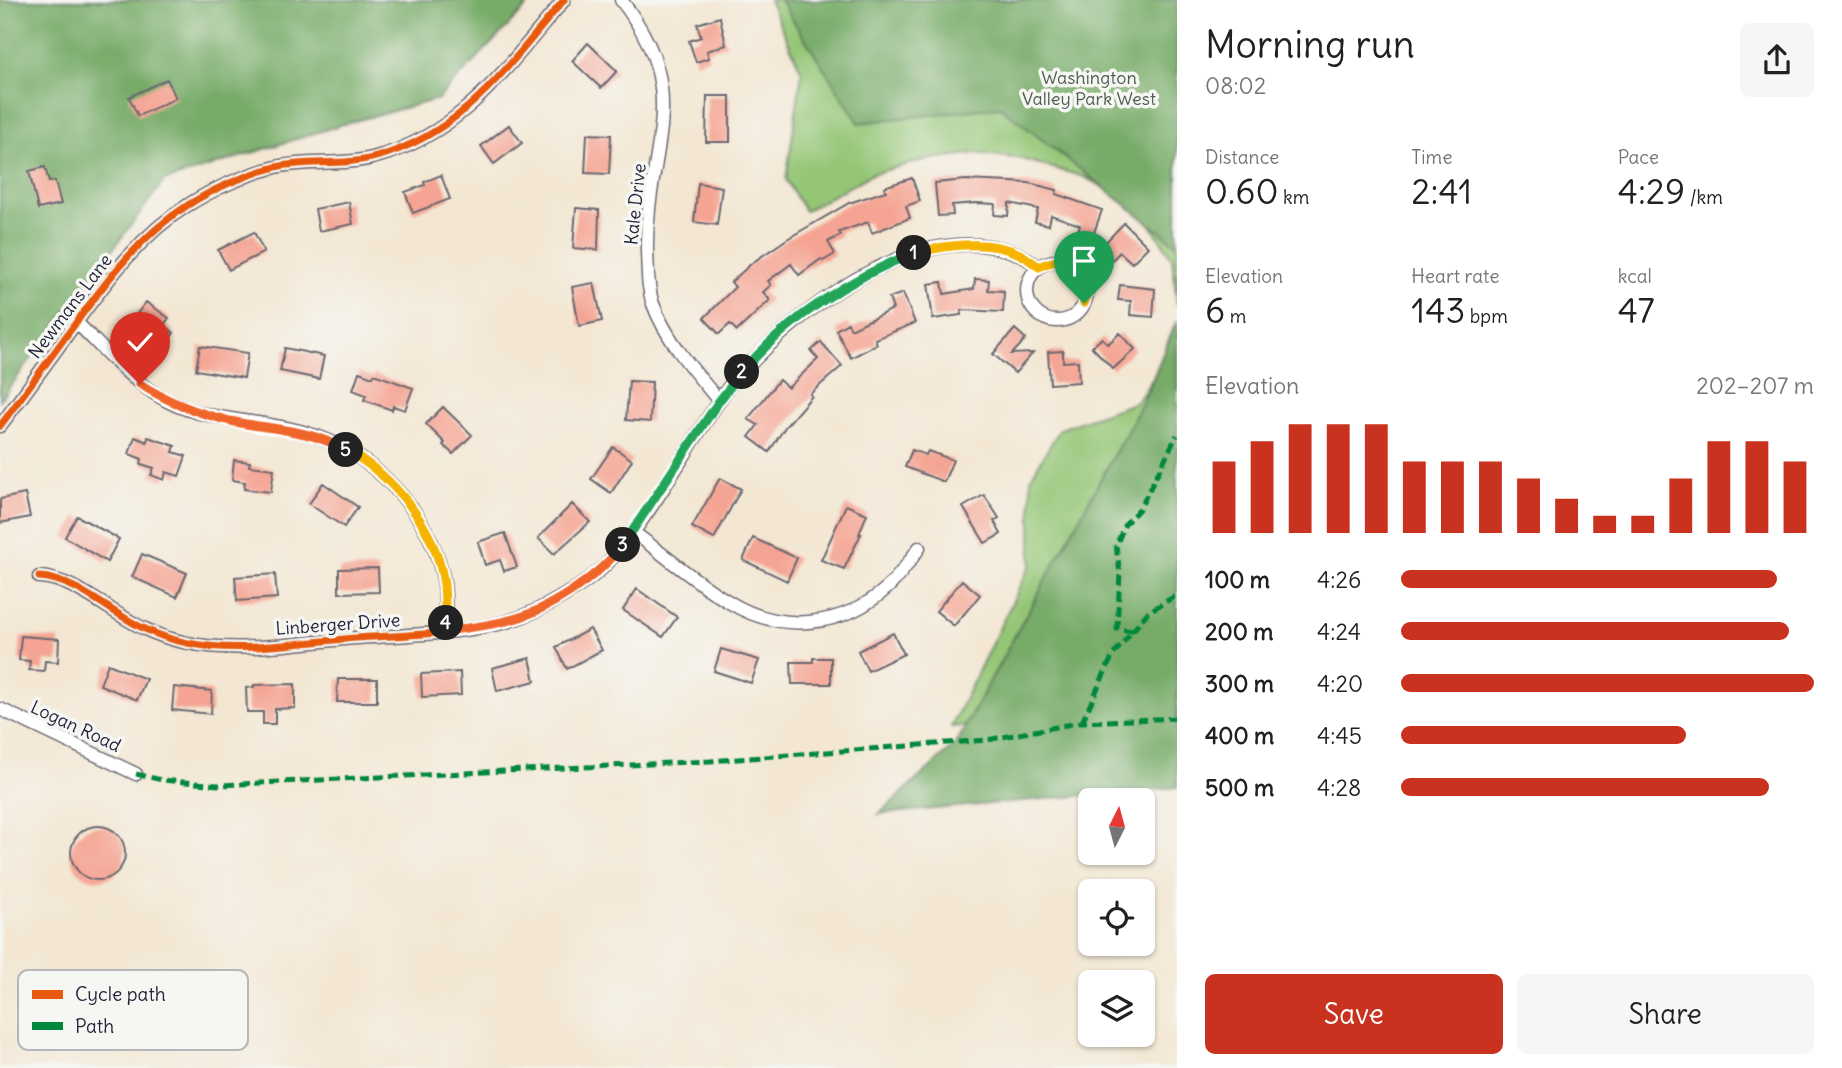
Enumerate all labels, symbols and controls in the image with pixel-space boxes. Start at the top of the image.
text: Morning run [1205,21,1415,68]
button: share [1740,23,1814,97]
park label: Washington Valley Park West [1022,66,1156,110]
text: 08:02 [1205,71,1266,100]
text: Distance [1205,145,1279,169]
text: Time [1411,145,1452,169]
text: Pace [1618,145,1659,169]
street label: Kale Drive [619,162,651,246]
text: 0.60 [1205,169,1279,213]
text: 2:41 [1411,169,1472,213]
text: 4:29 [1618,169,1685,213]
text: km [1279,185,1309,209]
text: /km [1685,185,1723,209]
pin [1054,231,1114,303]
pin: 1 [897,236,932,270]
text: 1 [910,240,917,264]
icon: arrive [1065,242,1103,280]
street label: Newmans Lane [23,249,117,363]
text: Elevation [1205,264,1283,288]
text: Heart rate [1411,264,1499,288]
text: kcal [1618,264,1652,288]
text: 6 [1205,288,1225,332]
text: 143 [1411,288,1465,332]
text: 47 [1618,288,1655,332]
text: m [1225,304,1246,328]
text: bpm [1465,304,1508,328]
pin [110,312,170,384]
icon: check [121,323,159,361]
pin: 2 [724,354,760,390]
text: 2 [736,359,747,383]
text: Elevation [1205,371,1299,400]
text: 202–207 m [1696,371,1814,400]
pin: 5 [328,433,364,468]
text: 5 [340,437,351,461]
pin: 3 [606,528,640,562]
text: 3 [617,532,628,556]
text: 100 m [1205,565,1270,594]
text: 4:26 [1317,565,1361,594]
pin: 4 [428,606,464,640]
street label: Linberger Drive [275,608,401,640]
text: 4 [440,610,451,634]
text: 200 m [1205,617,1274,646]
text: 4:24 [1317,617,1361,646]
text: 300 m [1205,669,1274,698]
text: 4:20 [1317,669,1363,698]
street label: Logan Road [27,695,125,757]
text: 400 m [1205,721,1274,750]
text: 4:45 [1317,721,1362,750]
text: 500 m [1205,773,1274,802]
text: 4:28 [1317,773,1361,802]
north arrow [1078,788,1155,864]
map controls [1078,788,1155,1047]
button: locate [1078,879,1155,956]
legend [18,970,248,1050]
button: layers [1078,970,1155,1047]
button: Save [1205,974,1503,1054]
button: Share [1517,974,1814,1054]
text: Cycle path [75,982,166,1006]
text: Path [75,1014,114,1038]

